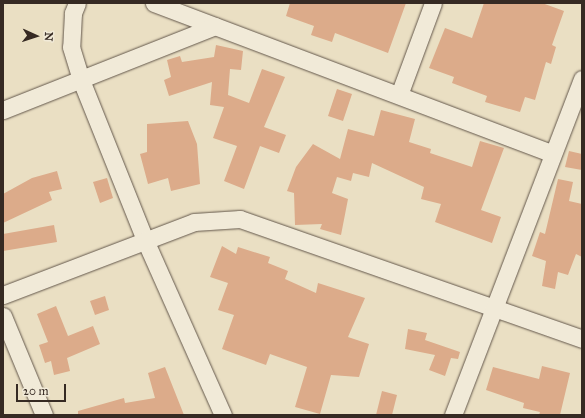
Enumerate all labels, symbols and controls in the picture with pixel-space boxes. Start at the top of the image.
north arrow [16,16,56,56]
text: N [42,32,55,42]
scale bar [18,376,68,402]
text: 20 m [23,384,49,398]

